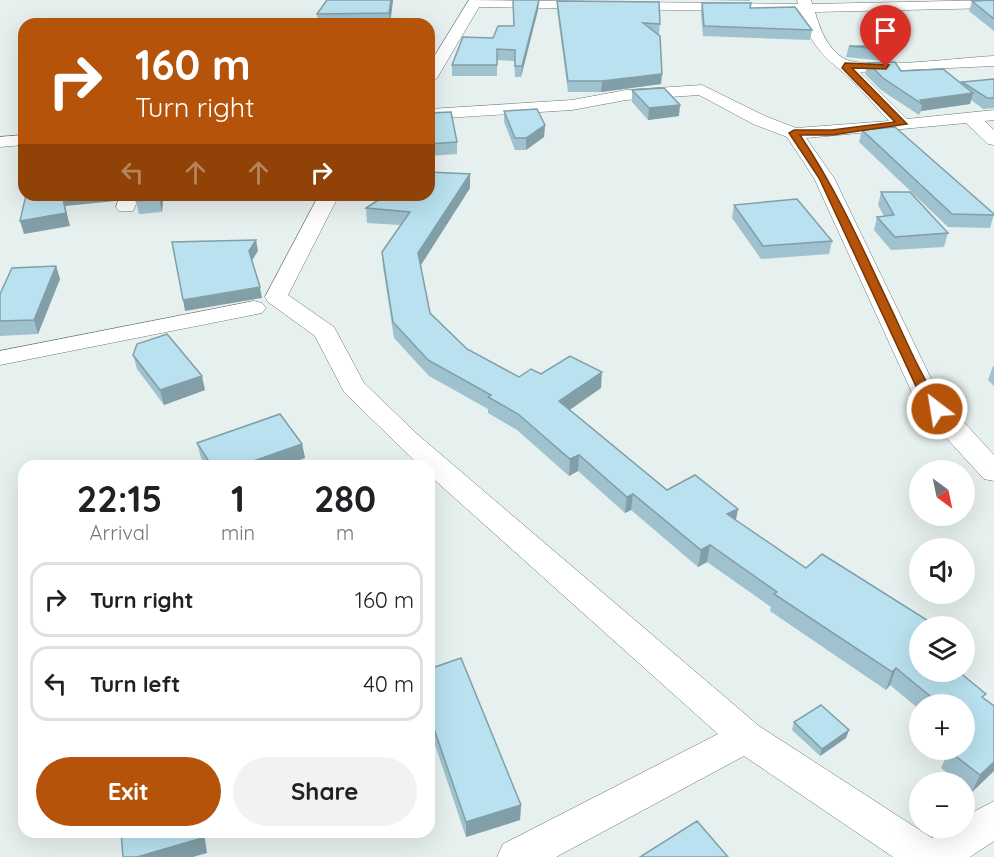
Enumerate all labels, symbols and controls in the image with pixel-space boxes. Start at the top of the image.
pin [860,5,911,67]
icon: arrive [869,14,902,47]
text: 160 m [135,38,251,91]
icon: right [36,42,114,120]
text: Turn right [135,90,254,124]
icon: left [116,156,149,189]
icon: ahead [179,156,212,189]
icon: ahead [242,156,275,189]
icon: right [305,156,338,189]
position arrow [905,377,969,441]
north arrow [909,460,975,526]
map controls [909,460,975,838]
text: 22:15 [77,476,162,521]
text: 1 [231,476,245,521]
text: 280 [314,476,376,521]
text: Arrival [90,520,149,545]
text: min [221,520,255,545]
text: m [336,520,354,545]
button: sound [909,538,975,604]
icon: right [39,583,72,616]
text: Turn right [90,586,194,614]
text: 160 m [355,586,414,614]
button: layers [909,616,975,682]
icon: left [39,667,72,700]
text: Turn left [90,670,180,698]
text: 40 m [363,670,414,698]
button: + [909,694,975,760]
button: Exit [36,757,221,826]
button: Share [233,757,417,826]
button: − [909,772,975,838]

